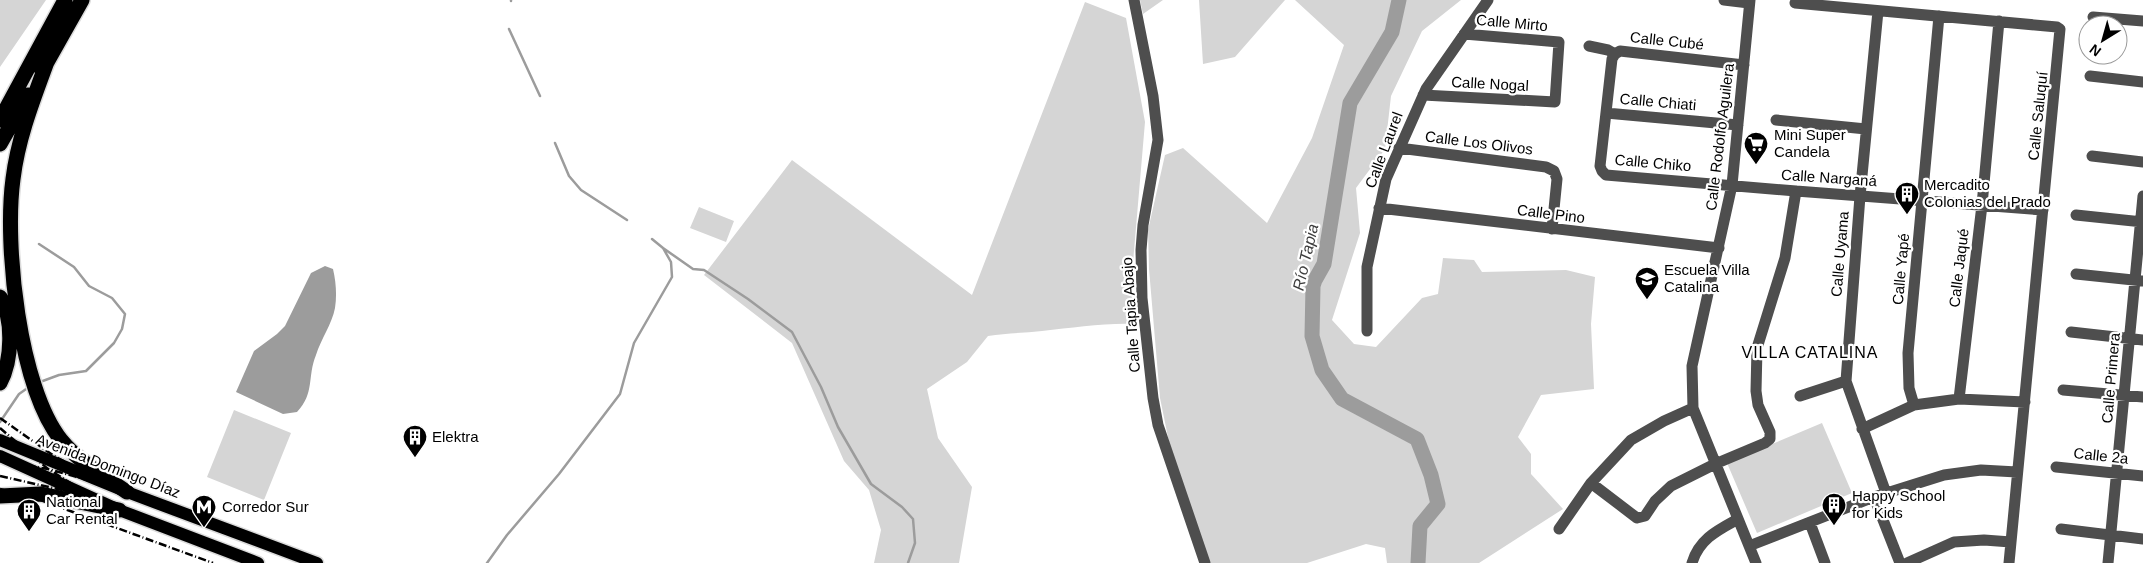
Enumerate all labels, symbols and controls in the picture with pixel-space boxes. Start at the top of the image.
street label: Calle Mirto [1476,11,1548,34]
north arrow [2078,15,2128,65]
street label: Calle Cubé [1629,28,1705,53]
text: N [2086,41,2104,60]
street label: Calle Rodolfo Aguilera [1702,62,1737,212]
street label: Calle Saluquí [2024,70,2051,161]
street label: Calle Nogal [1451,73,1529,94]
street label: Calle Chiati [1619,90,1697,113]
street label: Calle Laurel [1361,109,1406,190]
place label: Mini Super Candela [1774,126,1846,160]
street label: Calle Los Olivos [1424,127,1534,158]
supermarket icon: Mini Super Candela [1743,131,1769,165]
street label: Calle Chiko [1614,151,1692,174]
street label: Calle Narganá [1781,166,1878,189]
place label: Mercadito Colonias del Prado [1924,176,2051,210]
building icon: Mercadito Colonias del Prado [1894,181,1920,215]
street label: Calle Pino [1516,201,1586,226]
street label: Calle Uyama [1827,210,1852,297]
water label: Río Tapia [1290,222,1321,292]
street label: Calle Jaqué [1945,228,1972,308]
street label: Calle Yapé [1889,232,1912,306]
street label: Calle Tapia Abajo [1118,257,1143,373]
place label: Escuela Villa Catalina [1664,261,1750,295]
school or university icon: Escuela Villa Catalina [1634,266,1660,300]
street label: Calle Primera [2098,331,2123,424]
district label: VILLA CATALINA [1741,344,1879,361]
building icon: Elektra [402,424,428,458]
place label: Elektra [432,428,479,445]
street label: Avenida Domingo Díaz [34,430,183,501]
street label: Calle 2a [2073,444,2130,467]
place label: Happy School for Kids [1852,487,1945,521]
building icon: Happy School for Kids [1821,492,1847,526]
place label: National Car Rental [46,493,118,527]
metro station icon: Corredor Sur [191,494,217,528]
building icon: National Car Rental [16,498,42,532]
place label: Corredor Sur [222,498,309,515]

